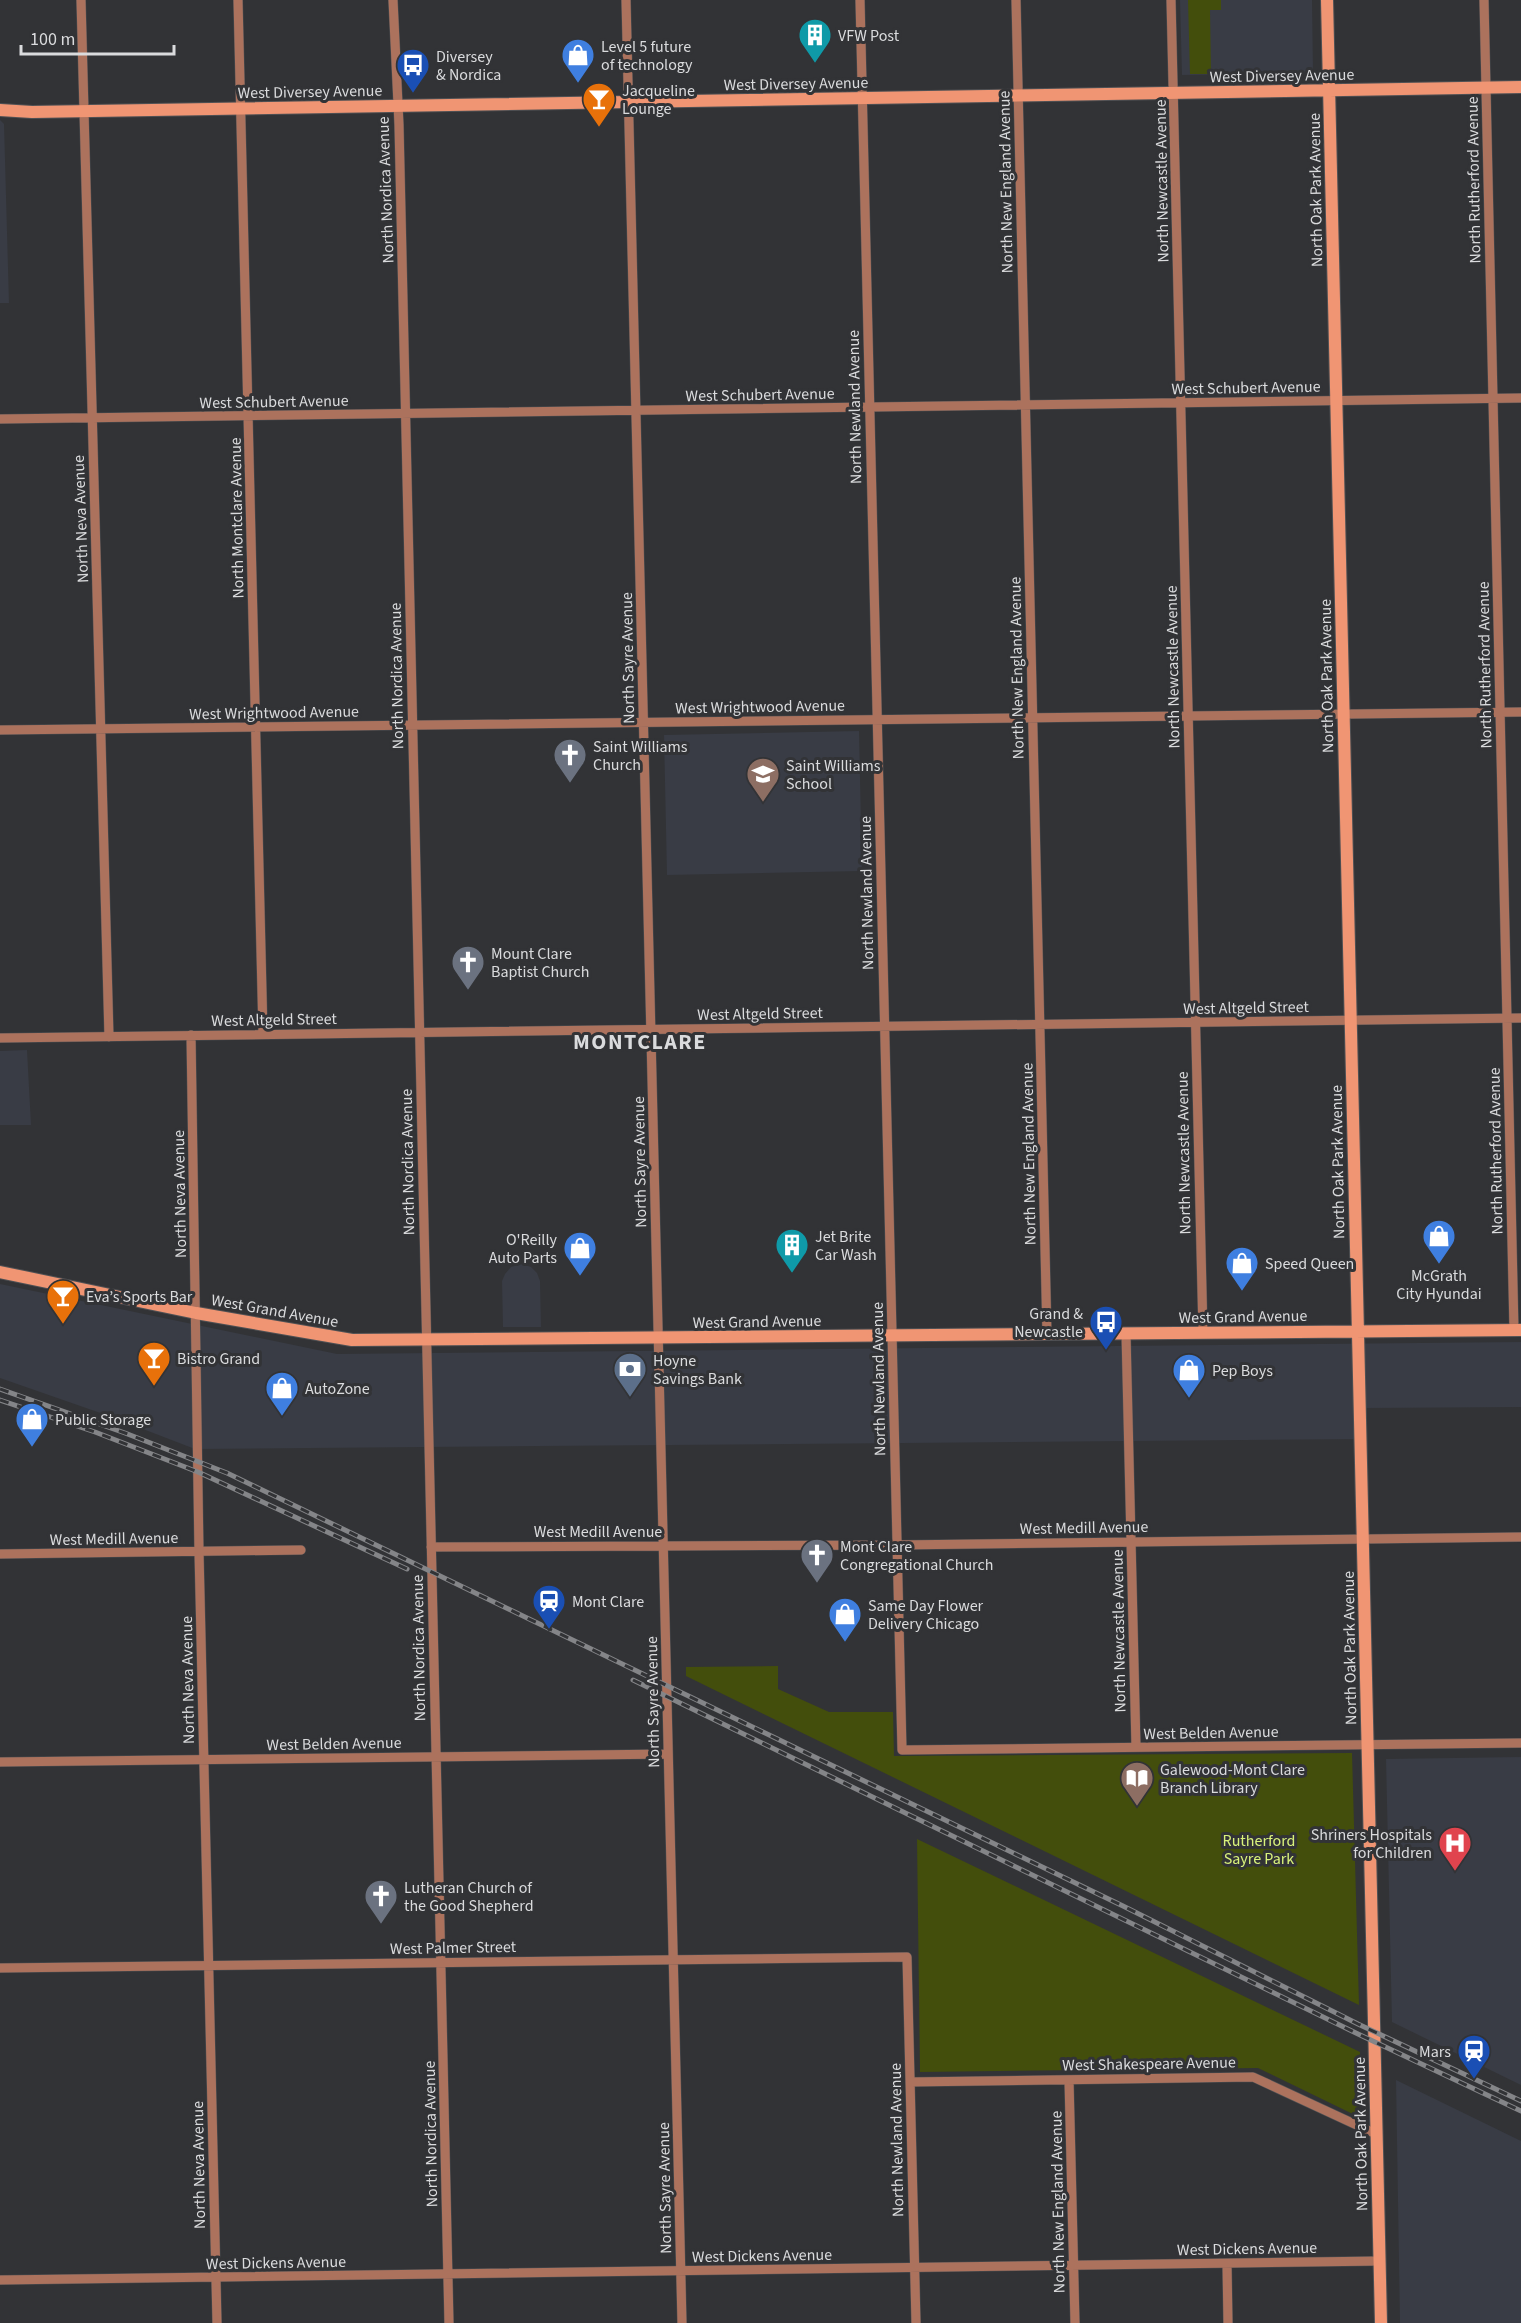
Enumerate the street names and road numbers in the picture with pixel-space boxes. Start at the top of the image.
street label: West Diversey Avenue [1209,64,1355,88]
street label: West Diversey Avenue [723,72,869,96]
street label: West Diversey Avenue [237,80,383,104]
street label: North New England Avenue [993,90,1019,273]
street label: North Rutherford Avenue [1462,96,1486,264]
street label: North Newcastle Avenue [1150,99,1174,263]
street label: North Oak Park Avenue [1304,113,1328,267]
street label: North Nordica Avenue [372,116,400,264]
street label: North Newland Avenue [843,330,867,484]
street label: West Schubert Avenue [1171,376,1321,400]
street label: West Schubert Avenue [685,383,835,407]
street label: West Schubert Avenue [199,390,349,414]
street label: North Montclare Avenue [225,437,249,599]
street label: North Neva Avenue [68,455,94,583]
street label: North New England Avenue [1004,576,1030,759]
street label: North Rutherford Avenue [1473,581,1497,749]
street label: North Newcastle Avenue [1161,585,1185,749]
street label: North Sayre Avenue [616,592,640,724]
street label: North Oak Park Avenue [1315,599,1339,753]
street label: North Nordica Avenue [385,602,409,750]
street label: West Wrightwood Avenue [675,695,845,719]
street label: West Wrightwood Avenue [189,701,359,725]
street label: North Newland Avenue [855,816,879,970]
street label: West Altgeld Street [1183,996,1310,1020]
street label: West Altgeld Street [697,1002,824,1026]
street label: West Altgeld Street [211,1008,338,1032]
street label: North New England Avenue [1016,1062,1042,1245]
street label: North Rutherford Avenue [1484,1067,1508,1235]
street label: North Newcastle Avenue [1172,1071,1196,1235]
street label: North Oak Park Avenue [1326,1085,1350,1239]
street label: North Nordica Avenue [396,1088,420,1236]
street label: North Sayre Avenue [628,1096,652,1228]
street label: North Neva Avenue [168,1130,192,1258]
street label: West Grand Avenue [210,1289,340,1333]
street label: North Newland Avenue [867,1302,891,1456]
street label: West Grand Avenue [1178,1305,1308,1329]
street label: West Grand Avenue [692,1310,822,1334]
street label: West Medill Avenue [1020,1516,1149,1540]
street label: West Medill Avenue [534,1521,662,1543]
street label: West Medill Avenue [50,1527,179,1551]
street label: North Newcastle Avenue [1107,1549,1131,1713]
street label: North Oak Park Avenue [1338,1571,1362,1725]
street label: North Nordica Avenue [407,1574,431,1722]
street label: North Neva Avenue [176,1616,200,1744]
street label: North Sayre Avenue [641,1636,665,1768]
street label: West Belden Avenue [1143,1721,1279,1745]
street label: West Belden Avenue [266,1732,402,1756]
street label: West Palmer Street [390,1936,517,1960]
street label: West Shakespeare Avenue [1062,2051,1236,2077]
street label: North Oak Park Avenue [1349,2057,1373,2211]
street label: North Nordica Avenue [419,2060,443,2208]
street label: North Newland Avenue [885,2063,909,2217]
street label: North Neva Avenue [187,2101,211,2229]
street label: North New England Avenue [1045,2110,1071,2293]
street label: North Sayre Avenue [653,2122,677,2254]
street label: West Dickens Avenue [1177,2237,1317,2261]
street label: West Dickens Avenue [692,2244,832,2268]
street label: West Dickens Avenue [206,2251,346,2275]

